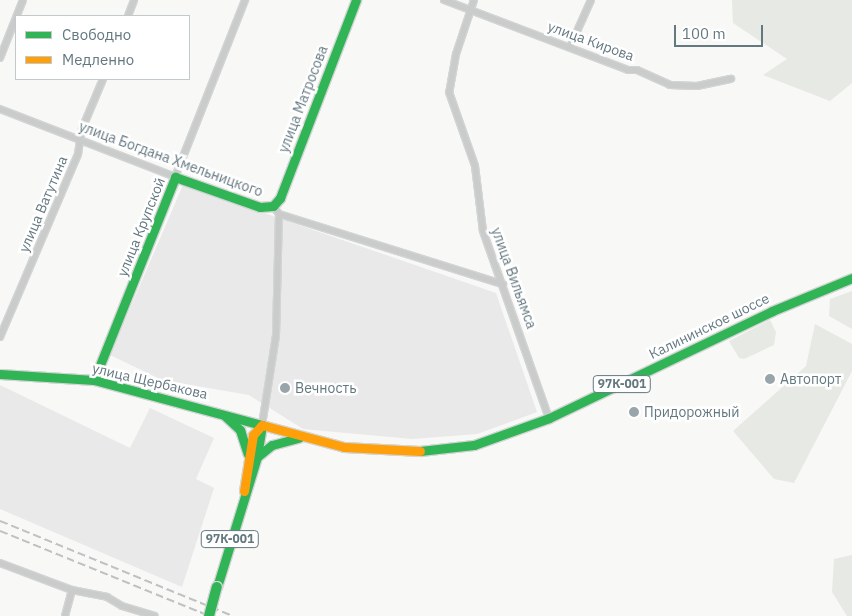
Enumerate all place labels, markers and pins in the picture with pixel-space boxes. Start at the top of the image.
place label: Автопорт [780,371,841,387]
marker: Автопорт [764,373,776,385]
place label: Вечность [295,380,356,396]
marker: Вечность [279,382,291,394]
place label: Придорожный [644,404,739,420]
marker: Придорожный [628,406,640,418]

